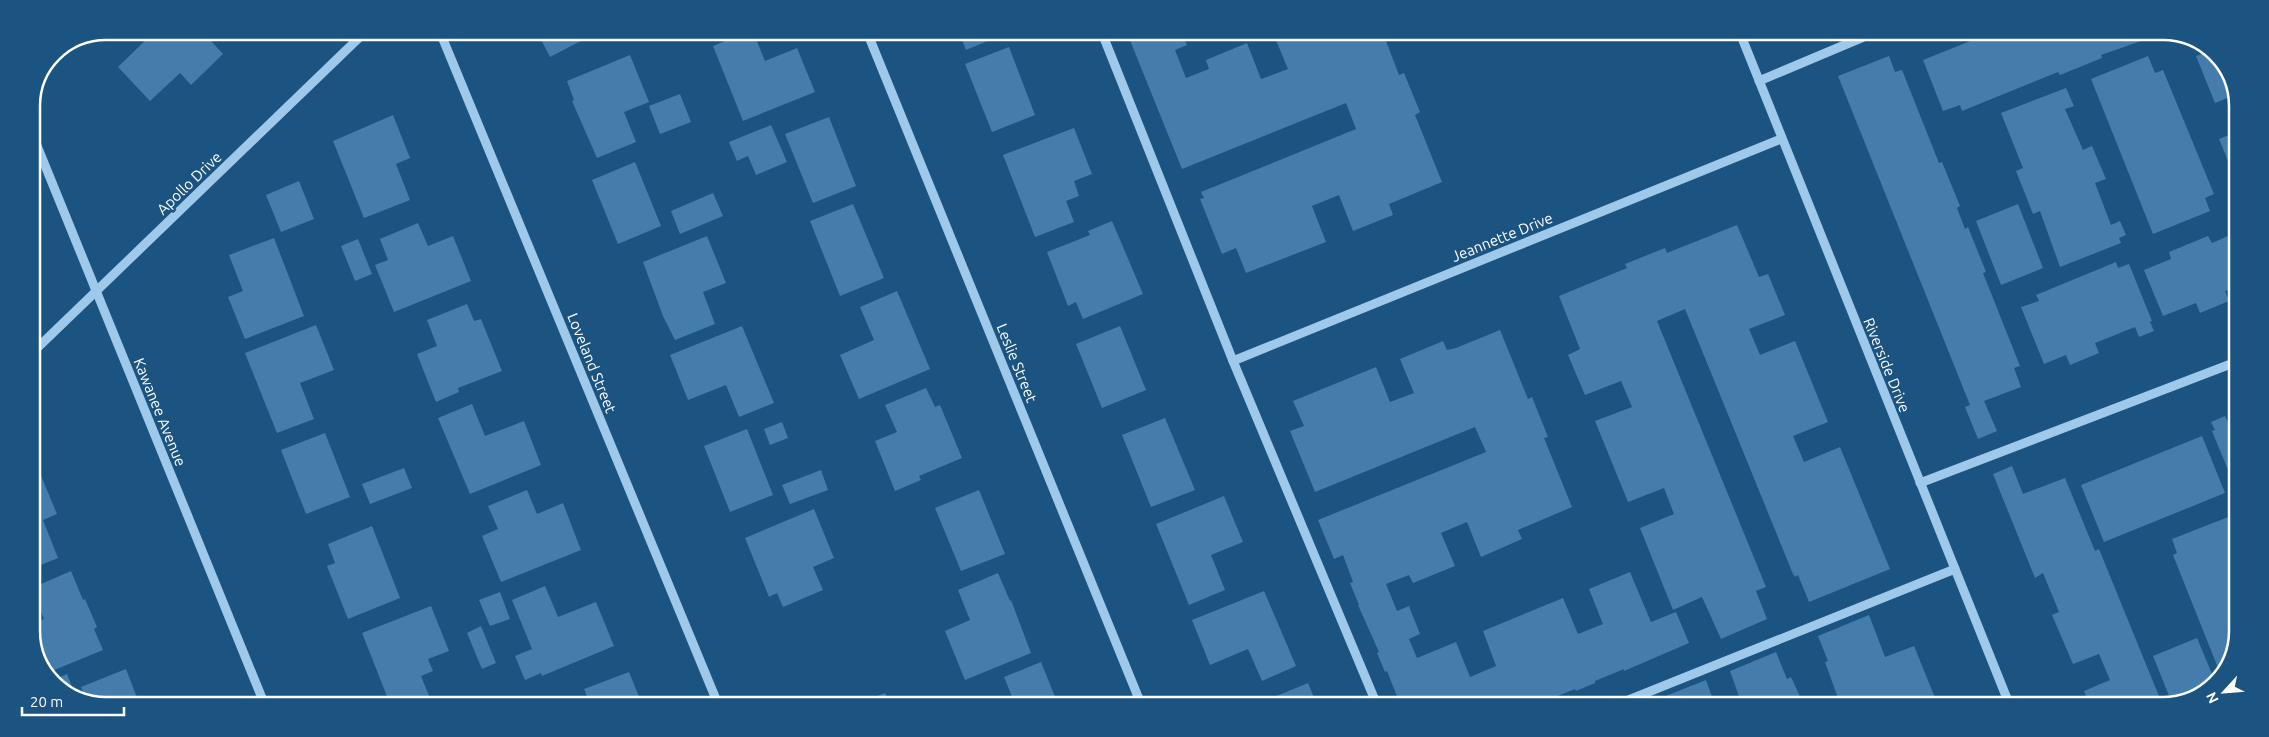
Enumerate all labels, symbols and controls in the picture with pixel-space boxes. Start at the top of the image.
street label: Apollo Drive [153,148,225,218]
street label: Jeannette Drive [1449,209,1555,265]
street label: Loveland Street [564,311,620,416]
street label: Riverside Drive [1860,315,1914,415]
street label: Leslie Street [993,321,1041,405]
street label: Kawanee Avenue [131,355,189,469]
north arrow [2199,667,2249,717]
scale bar [22,684,125,716]
text: N [2203,689,2222,706]
text: 20 m [30,693,63,710]

